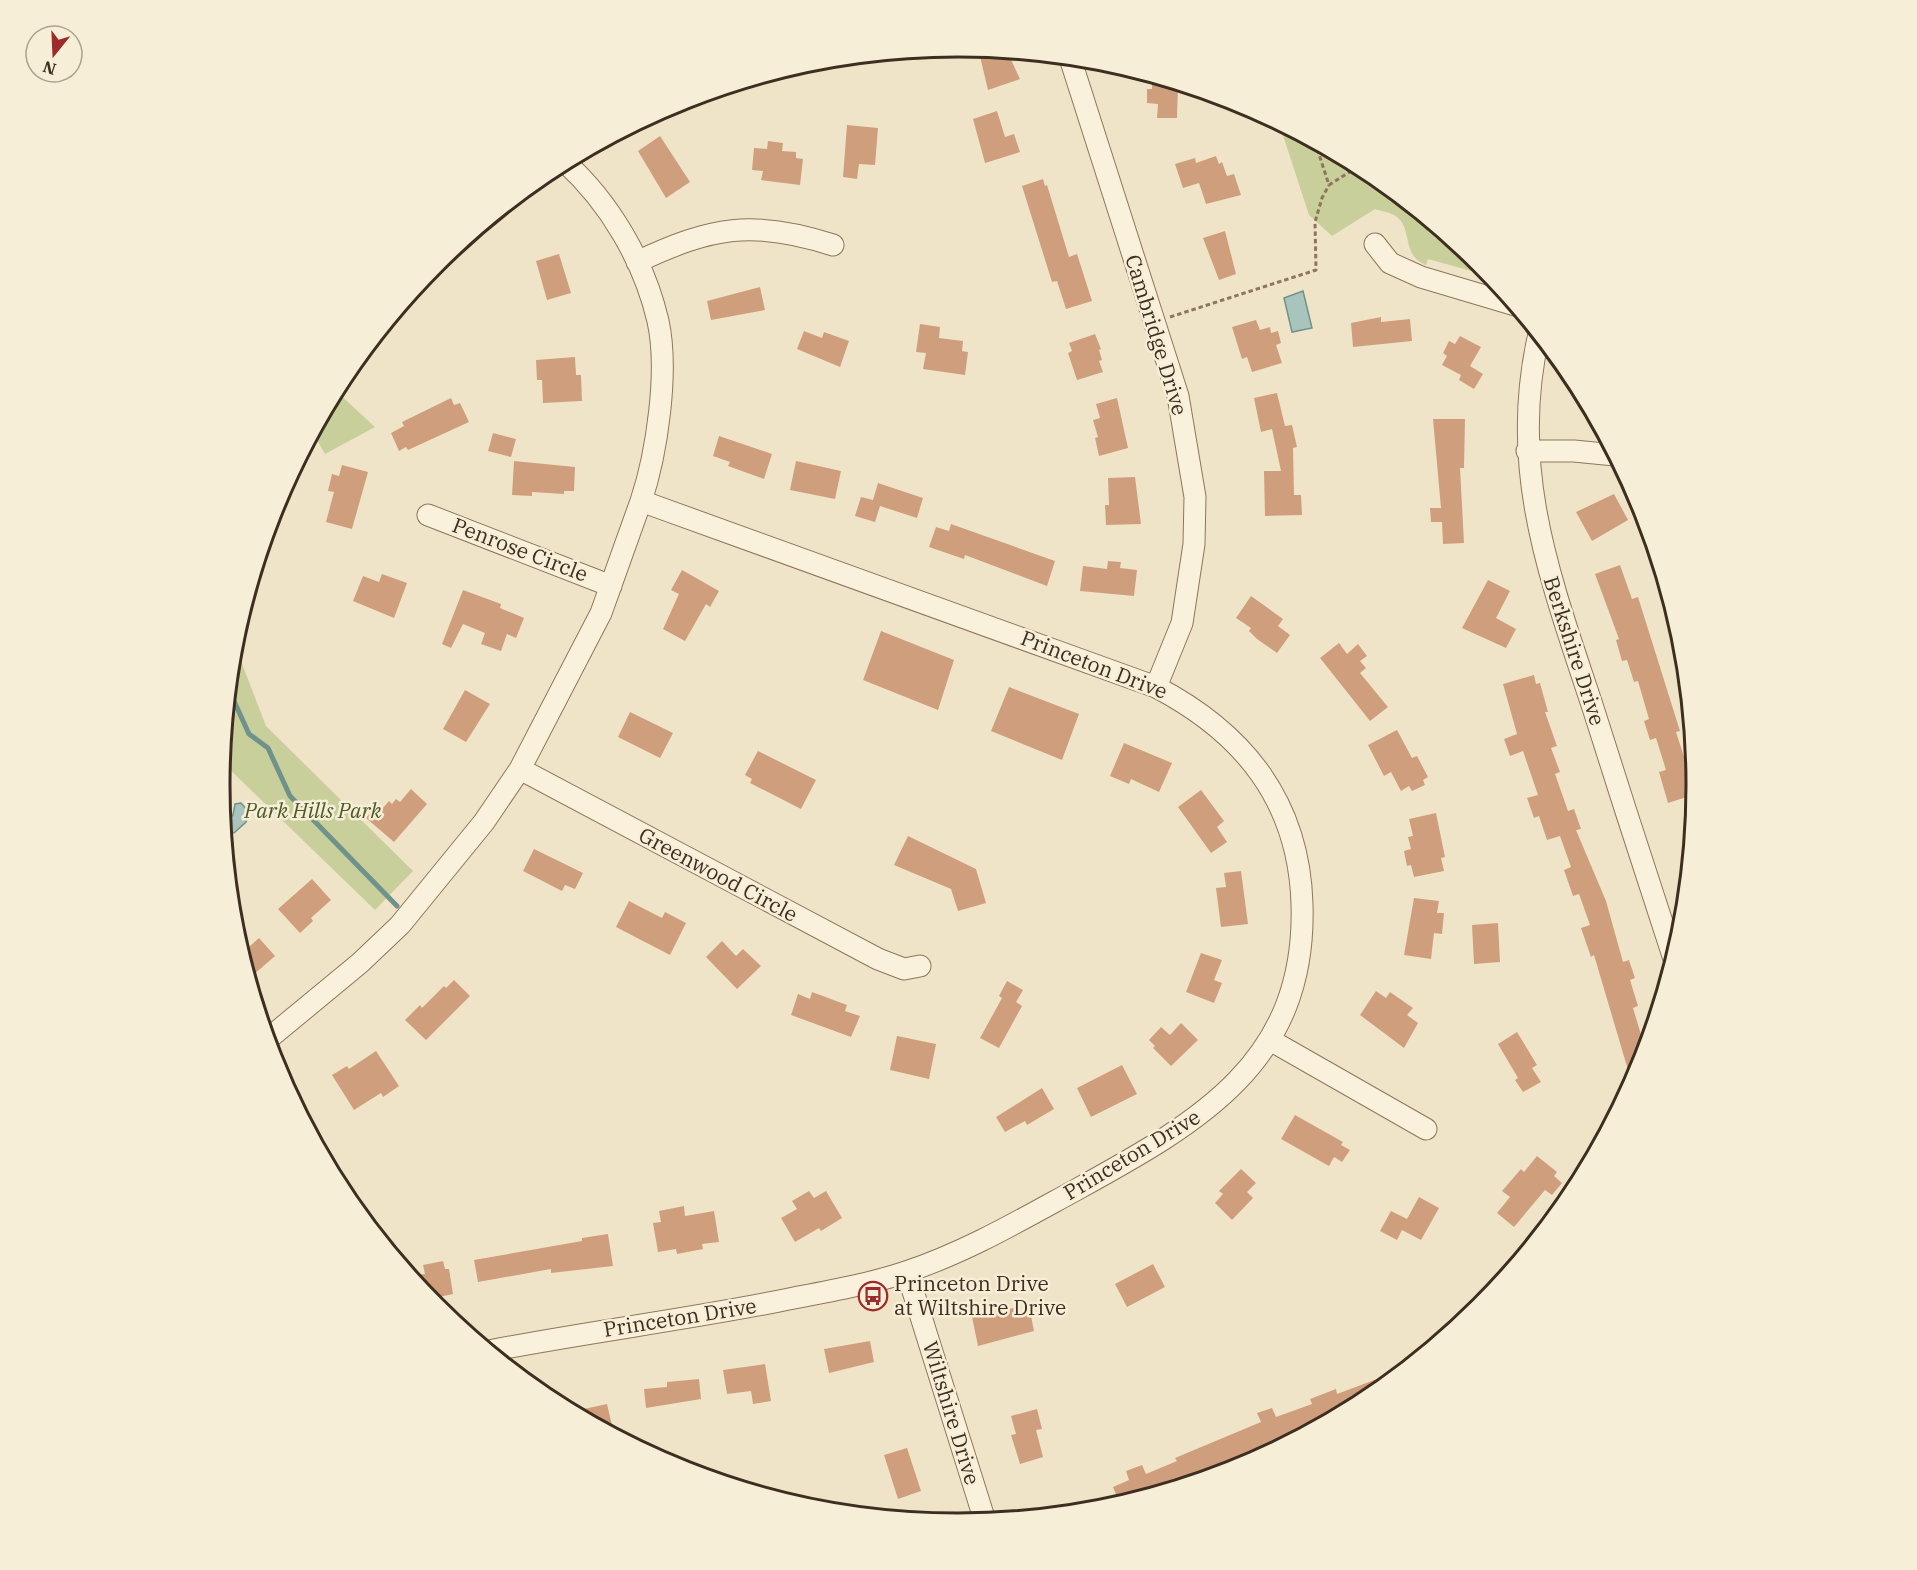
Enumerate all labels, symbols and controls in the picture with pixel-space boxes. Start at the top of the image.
north arrow [24,24,84,84]
text: N [40,57,58,80]
street label: Cambridge Drive [1119,251,1195,418]
street label: Penrose Circle [449,510,592,588]
street label: Berkshire Drive [1538,573,1612,729]
street label: Princeton Drive [1017,623,1172,705]
park label: Park Hills Park [243,796,383,824]
street label: Greenwood Circle [634,820,803,928]
street label: Princeton Drive [1058,1102,1205,1206]
place label: Princeton Drive at Wiltshire Drive [894,1269,1066,1321]
bus stop icon: Princeton Drive at Wiltshire Drive [857,1280,889,1312]
street label: Princeton Drive [601,1291,758,1343]
street label: Wiltshire Drive [917,1337,987,1488]

